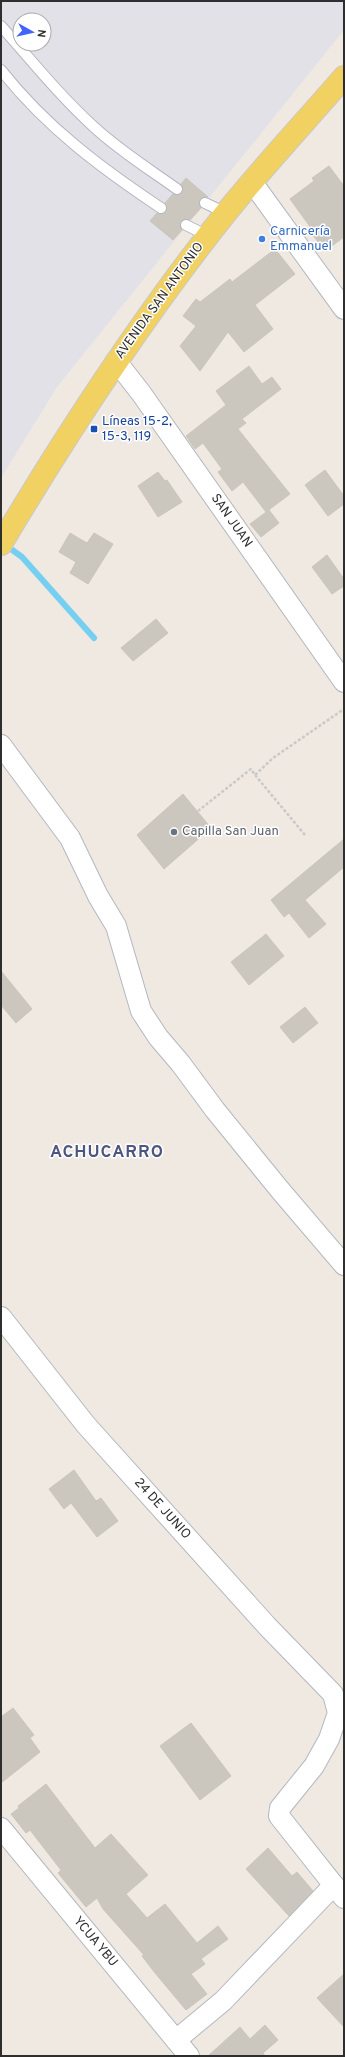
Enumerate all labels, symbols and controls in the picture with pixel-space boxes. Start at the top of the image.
north arrow [12,12,52,52]
text: N [33,28,48,38]
place label: Carnicería Emmanuel [270,224,332,255]
marker: Carnicería Emmanuel [257,234,267,244]
street label: AVENIDA SAN ANTONIO [112,240,208,362]
place label: Líneas 15-2, 15-3, 119 [102,414,172,445]
marker: Líneas 15-2, 15-3, 119 [89,424,99,434]
street label: SAN JUAN [207,491,255,551]
place label: Capilla San Juan [182,824,279,840]
marker: Capilla San Juan [169,827,179,837]
district label: ACHUCARRO [50,1142,164,1164]
street label: 24 DE JUNIO [130,1475,194,1543]
street label: YCUA YBU [69,1914,121,1970]

